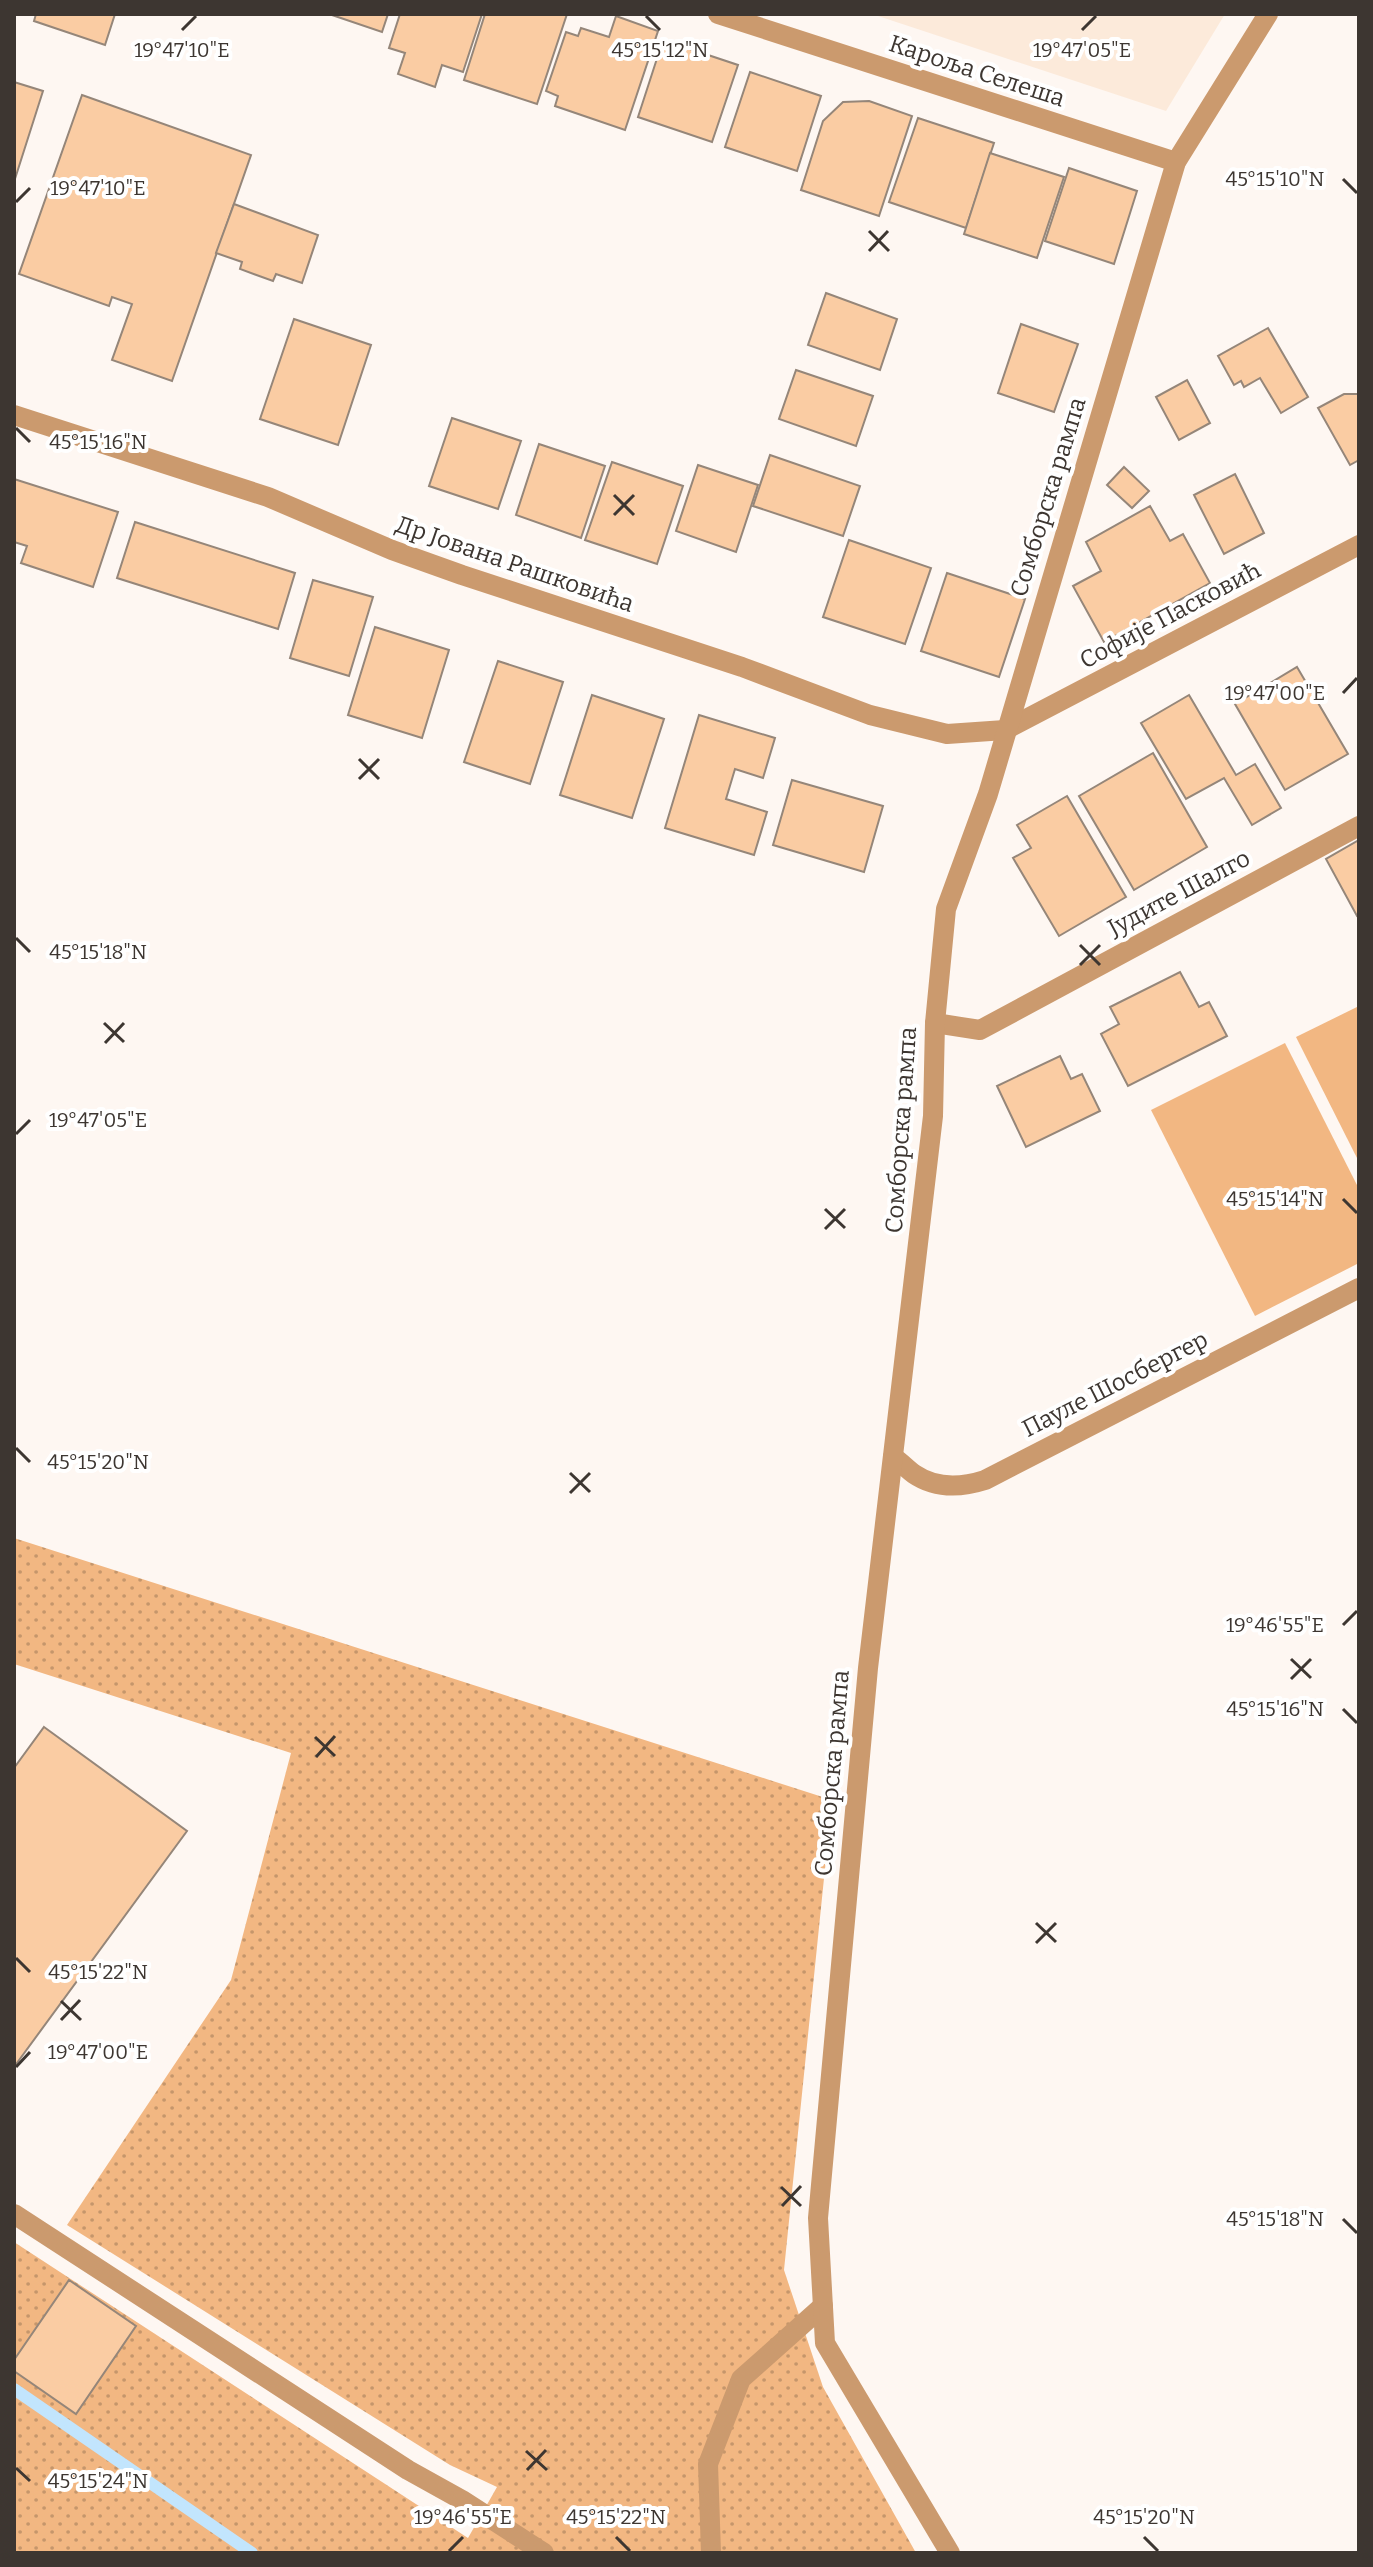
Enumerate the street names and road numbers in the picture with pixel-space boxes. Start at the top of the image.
street label: Кароља Селеша [886,29,1068,113]
street label: Сомборска рампа [1004,394,1092,600]
street label: Др Јована Рашковића [392,510,638,618]
street label: Софије Пасковић [1075,555,1265,674]
street label: Јудите Шалго [1102,844,1255,943]
street label: Сомборска рампа [880,1026,922,1234]
street label: Пауле Шосбергер [1017,1325,1213,1443]
street label: Сомборска рампа [809,1669,855,1877]

